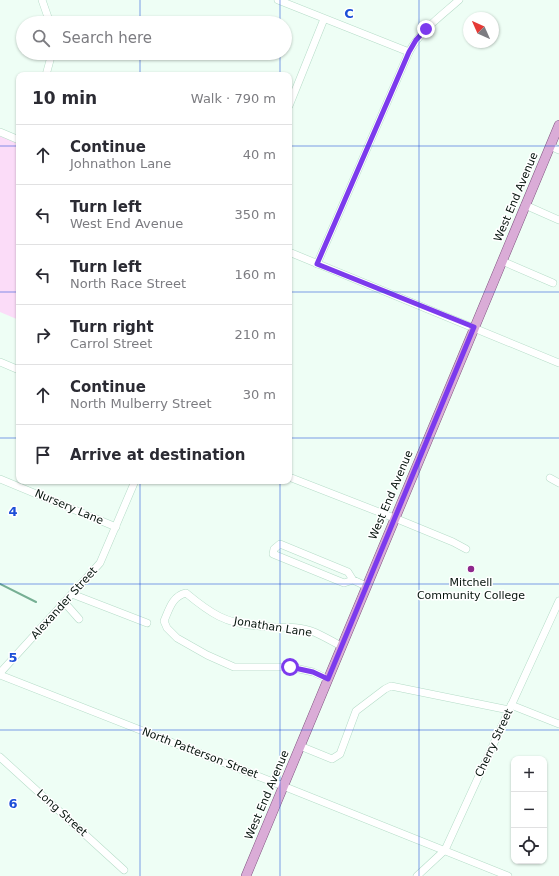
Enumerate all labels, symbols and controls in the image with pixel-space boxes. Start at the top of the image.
text: C [344,6,354,21]
north arrow [463,12,499,48]
search box [16,16,292,60]
route end [417,20,435,38]
icon: search [30,27,52,49]
text: Search here [62,29,152,47]
text: 10 min [32,88,97,108]
text: Walk · 790 m [191,91,276,106]
text: Continue [70,138,146,156]
icon: ahead [32,144,54,166]
text: 40 m [243,147,276,162]
street label: West End Avenue [491,150,541,244]
text: Johnathon Lane [70,156,171,171]
text: Turn left [70,198,142,216]
icon: left [32,204,54,226]
text: 350 m [234,207,276,222]
text: West End Avenue [70,216,183,231]
text: Turn left [70,258,142,276]
icon: left [32,264,54,286]
text: 160 m [234,267,276,282]
text: North Race Street [70,276,186,291]
text: Turn right [70,318,154,336]
icon: right [32,324,54,346]
text: 210 m [234,327,276,342]
text: Carrol Street [70,336,152,351]
text: Continue [70,378,146,396]
icon: ahead [32,384,54,406]
text: 30 m [243,387,276,402]
text: North Mulberry Street [70,396,212,411]
icon: arrive [32,444,54,466]
text: Arrive at destination [70,446,245,464]
street label: West End Avenue [366,448,416,542]
street label: Nursery Lane [33,487,106,527]
text: 4 [8,504,18,519]
street label: Alexander Street [28,564,100,642]
marker: Mitchell Community College [466,564,476,574]
place label: Mitchell Community College [417,576,525,602]
street label: Jonathan Lane [232,614,313,640]
text: 5 [8,650,18,665]
route start [281,658,299,676]
street label: Cherry Street [473,706,516,779]
street label: North Patterson Street [140,725,261,781]
street label: West End Avenue [242,748,292,842]
map controls [511,756,547,864]
button: + [511,756,547,792]
street label: Long Street [34,787,90,840]
button: − [511,792,547,828]
text: 6 [8,796,18,811]
button: locate [511,828,547,864]

